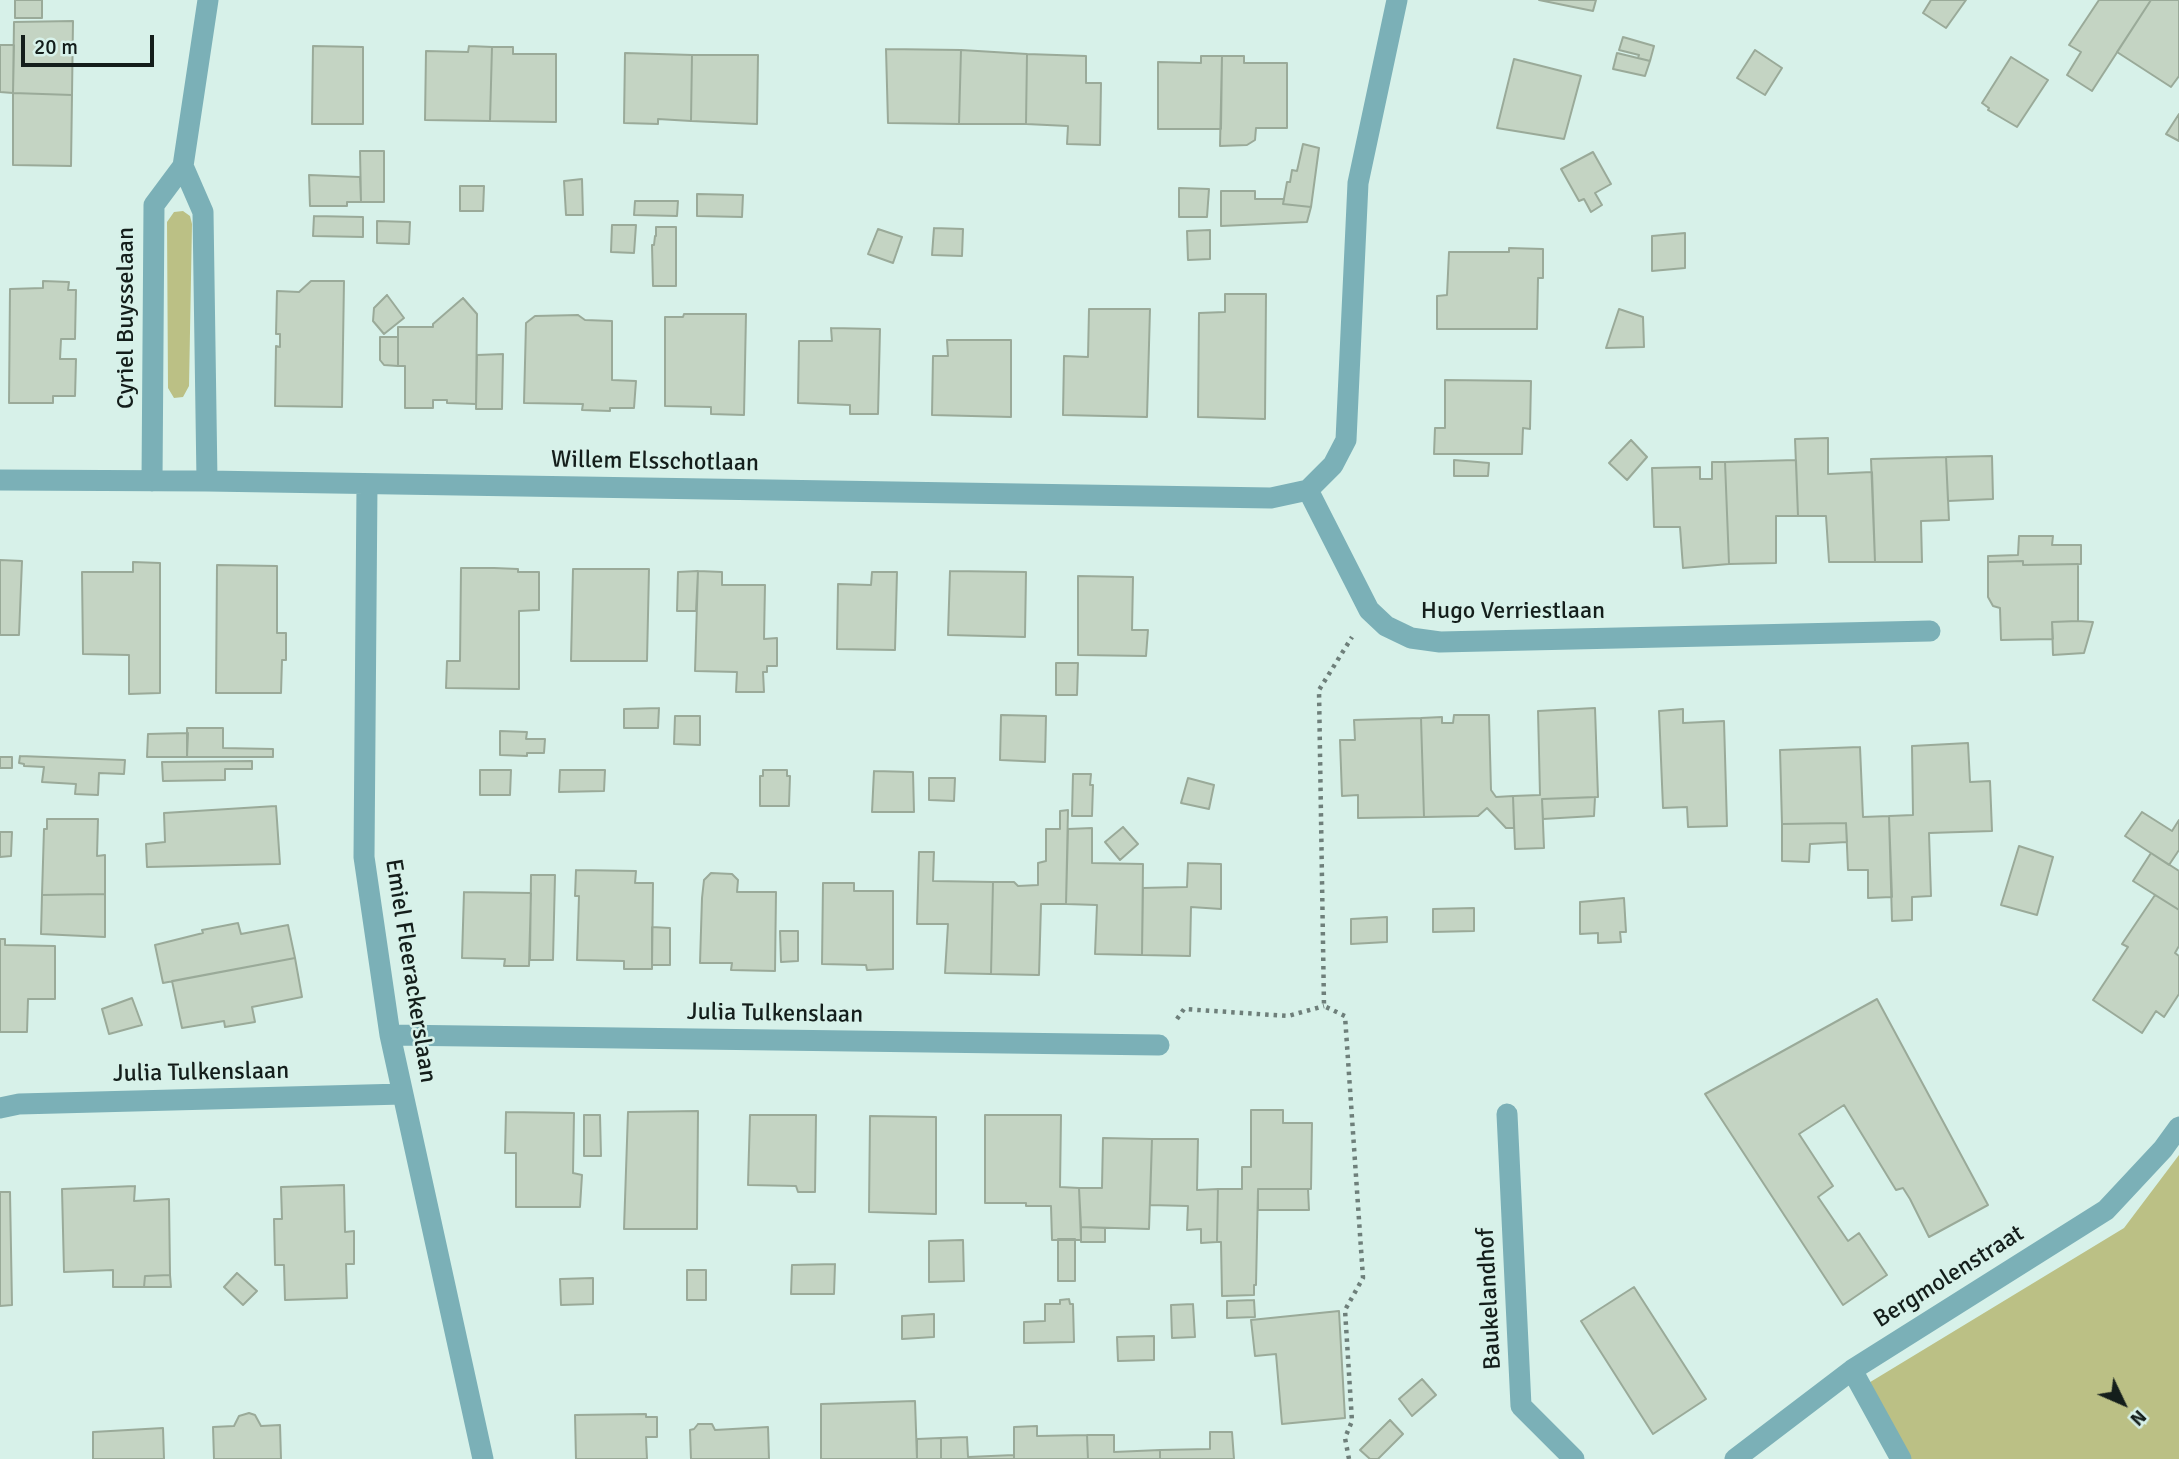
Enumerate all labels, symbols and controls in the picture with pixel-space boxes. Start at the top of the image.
scale bar [24,21,158,65]
text: 20 m [34,34,78,60]
street label: Cyriel Buysselaan [113,227,141,409]
street label: Willem Elsschotlaan [551,446,759,478]
street label: Hugo Verriestlaan [1421,598,1605,626]
street label: Emiel Fleerackerslaan [378,857,442,1085]
street label: Julia Tulkenslaan [687,998,863,1030]
street label: Julia Tulkenslaan [113,1057,289,1089]
street label: Bergmolenstraat [1869,1219,2029,1335]
street label: Baukelandhof [1472,1227,1508,1371]
north arrow [2088,1368,2158,1438]
text: N [2125,1404,2151,1431]

